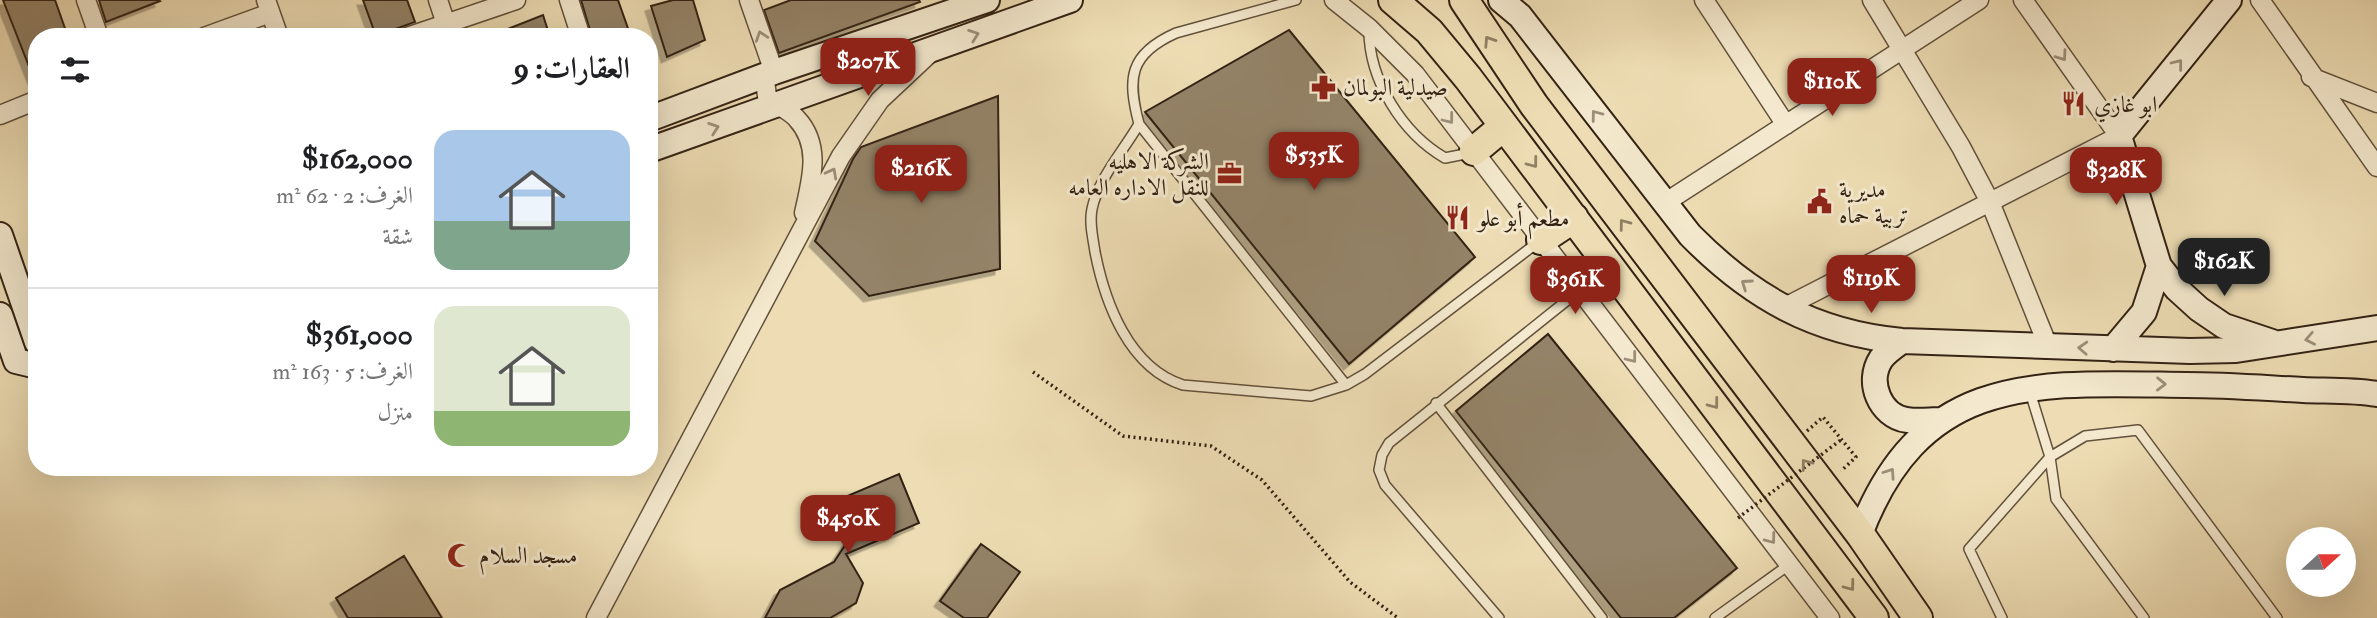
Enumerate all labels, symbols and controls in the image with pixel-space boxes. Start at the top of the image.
one-way arrow [968,29,980,43]
one-way arrow [755,30,769,43]
one-way arrow [1485,36,1498,49]
pin: $207K [819,38,917,98]
text: $207K [836,46,900,75]
one-way arrow [2054,48,2066,61]
text: العقارات: 9 [514,50,630,87]
icon: filters [56,51,94,89]
pin: $110K [1783,58,1881,118]
one-way arrow [2170,59,2183,72]
text: $110K [1803,66,1861,95]
pharmacy icon: صيدلية البولمان [1309,73,1337,101]
place label: صيدلية البولمان [1343,73,1448,102]
restaurant icon: ابو غازي [2060,90,2088,118]
place label: ابو غازي [2094,90,2157,123]
one-way arrow [1591,110,1604,123]
one-way arrow [1441,111,1454,124]
one-way arrow [707,122,719,136]
pin: $535K [1265,132,1363,192]
text: $162,000 [302,140,413,177]
text: $535K [1285,140,1343,169]
pin: $216K [872,146,970,205]
place label: الشركة الاهليه للنقل الاداره العامه [1068,147,1209,204]
pin: $328K [2067,148,2165,207]
text: $216K [891,153,951,182]
text: $328K [2086,155,2146,184]
one-way arrow [1524,156,1537,168]
icon: home [490,158,574,242]
office icon: الشركة الاهليه للنقل الاداره العامه [1215,160,1243,188]
one-way arrow [824,168,838,180]
place label: مديرية تربية حماه [1839,175,1909,230]
text: الغرف: 2 · 62 m² [276,181,413,210]
public building icon: مديرية تربية حماه [1805,188,1833,216]
place label: مطعم أبو علو [1476,202,1570,240]
restaurant icon: مطعم أبو علو [1444,204,1472,232]
one-way arrow [1620,219,1633,232]
text: شقة [383,222,413,251]
pin: $162K [2175,238,2273,298]
text: $162K [2194,246,2254,275]
pin: $361K [1526,256,1624,316]
pin: $119K [1822,256,1920,315]
text: $119K [1842,263,1900,292]
text: $361K [1546,264,1604,293]
one-way arrow [1741,280,1754,292]
text: $361,000 [306,316,413,353]
one-way arrow [2304,331,2316,346]
icon: home [490,334,574,418]
one-way arrow [2077,340,2088,355]
one-way arrow [1624,350,1637,363]
text: الغرف: 5 · 163 m² [273,357,413,386]
one-way arrow [2156,376,2167,392]
one-way arrow [1705,396,1718,408]
text: منزل [378,398,413,427]
one-way arrow [1802,459,1815,472]
one-way arrow [1882,468,1894,481]
pin: $450K [799,496,897,555]
text: $450K [816,503,880,532]
north arrow [2286,527,2356,597]
map controls [2286,527,2356,597]
one-way arrow [1762,531,1775,543]
mosque icon: مسجد السلام [445,541,473,569]
place label: مسجد السلام [479,541,577,575]
one-way arrow [1842,578,1854,590]

